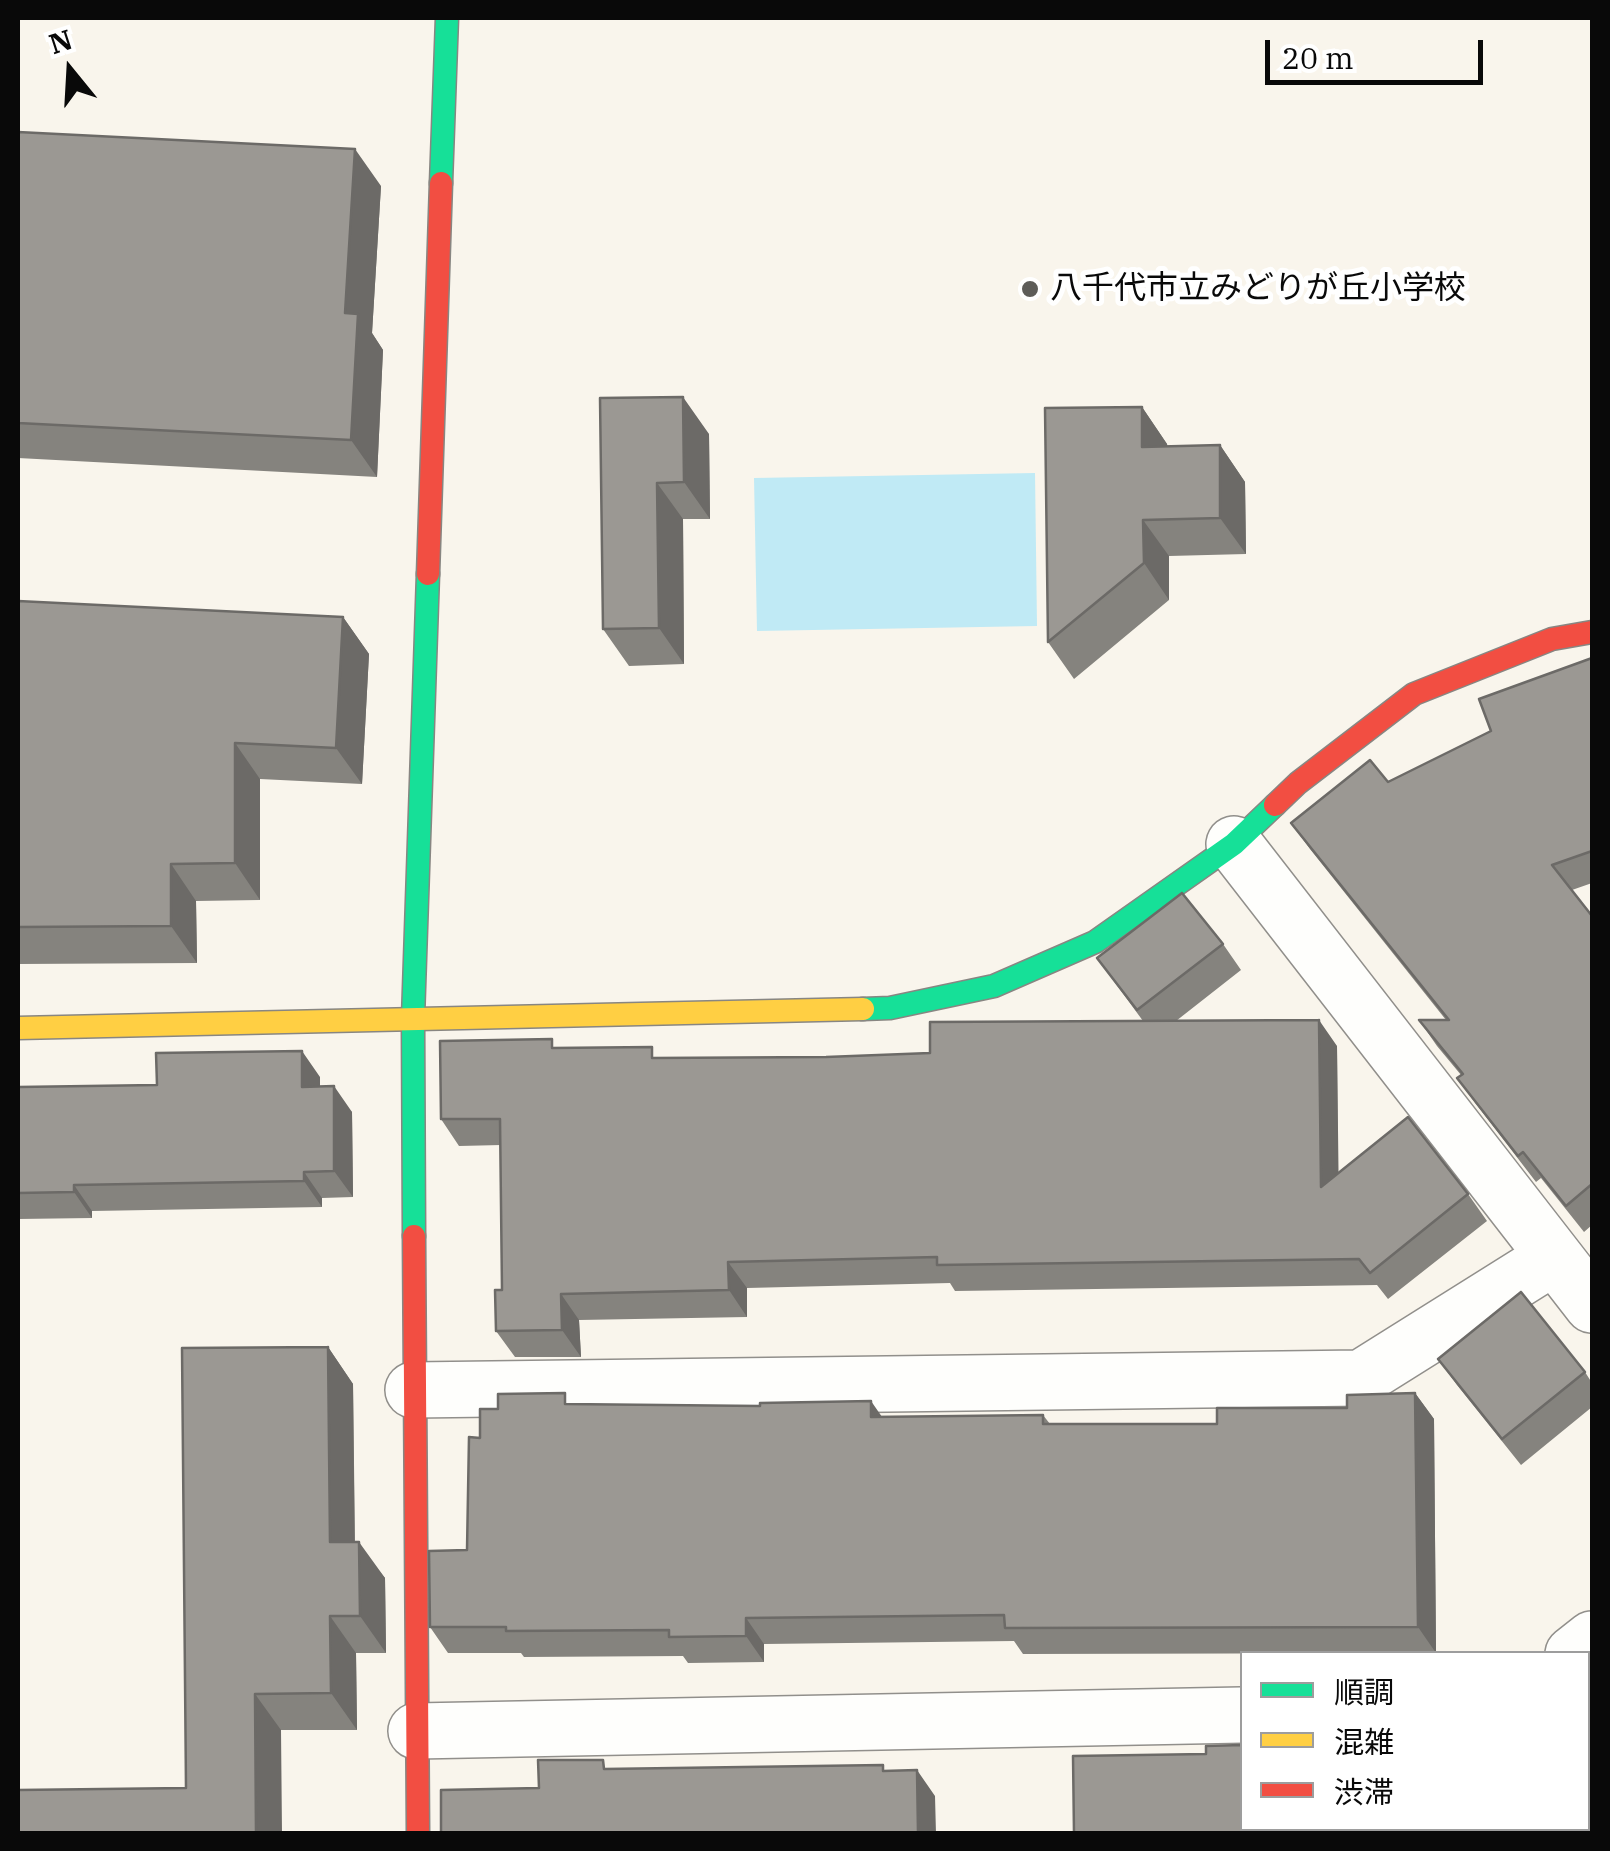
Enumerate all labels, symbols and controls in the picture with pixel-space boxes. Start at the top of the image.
north arrow [20,20,120,120]
text: N [44,20,77,62]
scale bar [1270,20,1488,82]
text: 20 m [1282,38,1354,77]
place label: 八千代市立みどりが丘小学校 [1050,270,1466,308]
marker: 八千代市立みどりが丘小学校 [1019,278,1041,300]
legend [1240,1651,1590,1831]
text: 順調 [1334,1672,1394,1711]
text: 混雑 [1334,1722,1394,1761]
text: 渋滞 [1334,1772,1394,1811]

